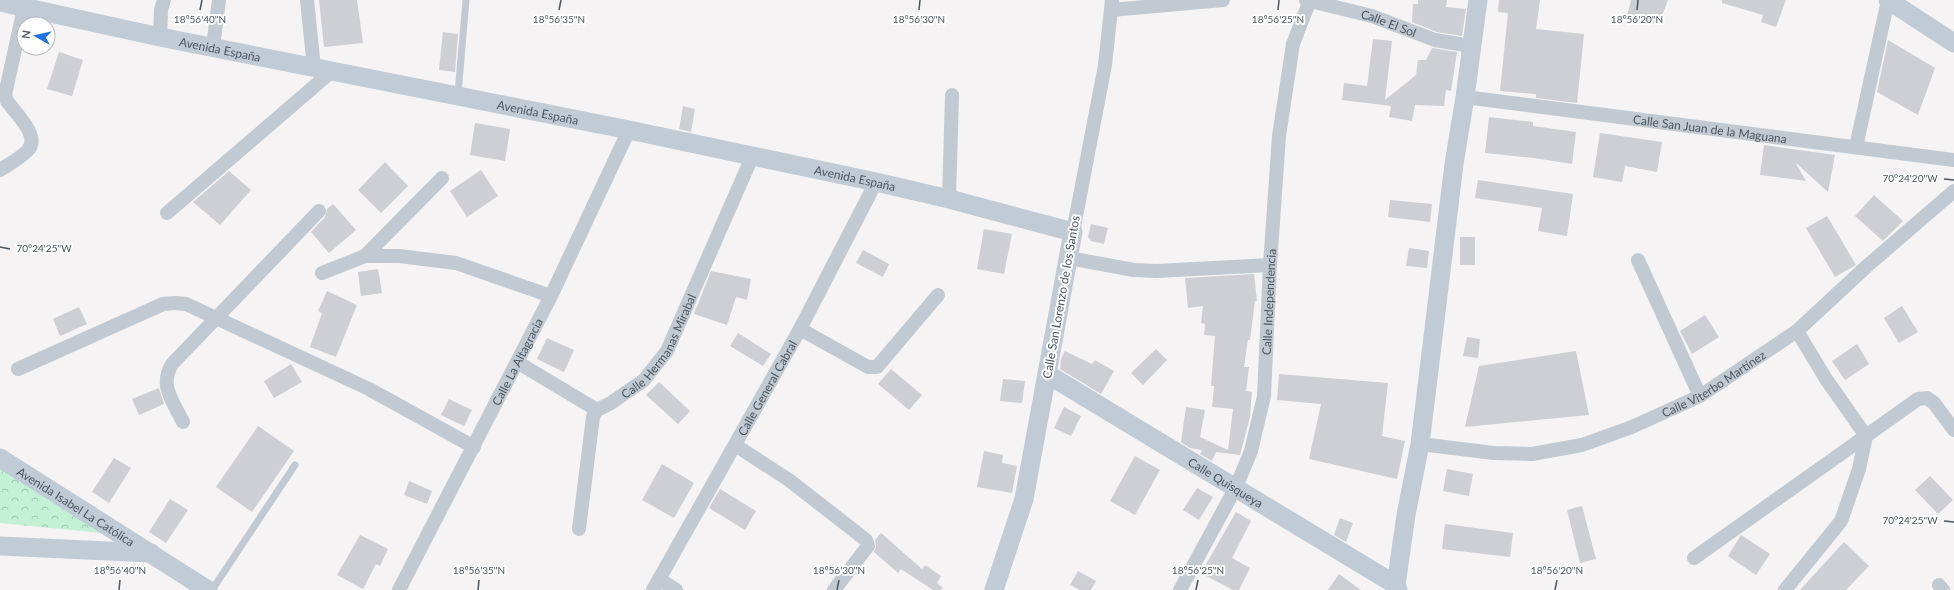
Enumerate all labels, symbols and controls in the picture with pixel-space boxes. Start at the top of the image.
street label: Calle El Sol [1360,6,1419,40]
text: 18°56'40"N [174,13,226,25]
text: 18°56'35"N [533,13,585,25]
text: 18°56'30"N [893,13,945,25]
text: 18°56'25"N [1252,13,1304,25]
text: 18°56'20"N [1611,13,1663,25]
north arrow [16,16,56,56]
text: N [19,29,33,40]
street label: Avenida España [178,33,262,64]
street label: Avenida España [496,97,580,127]
street label: Calle San Juan de la Maguana [1632,111,1788,146]
street label: Avenida España [813,162,897,194]
text: 70°24'20"W [1882,172,1938,184]
street label: Calle San Lorenzo de los Santos [1039,214,1083,380]
text: 70°24'25"W [16,242,72,254]
street label: Calle Independencia [1258,248,1279,355]
street label: Calle Hermanas Mirabal [618,291,699,401]
street label: Calle La Altagracia [488,315,546,408]
street label: Calle General Cabral [734,337,800,438]
street label: Calle Viterbo Martínez [1659,347,1769,420]
street label: Calle Quisqueya [1186,454,1266,511]
street label: Avenida Isabel La Católica [14,463,138,549]
text: 70°24'25"W [1882,514,1938,526]
text: 18°56'40"N [94,564,146,576]
text: 18°56'35"N [453,564,505,576]
text: 18°56'30"N [813,564,865,576]
text: 18°56'25"N [1172,564,1224,576]
text: 18°56'20"N [1531,564,1583,576]

